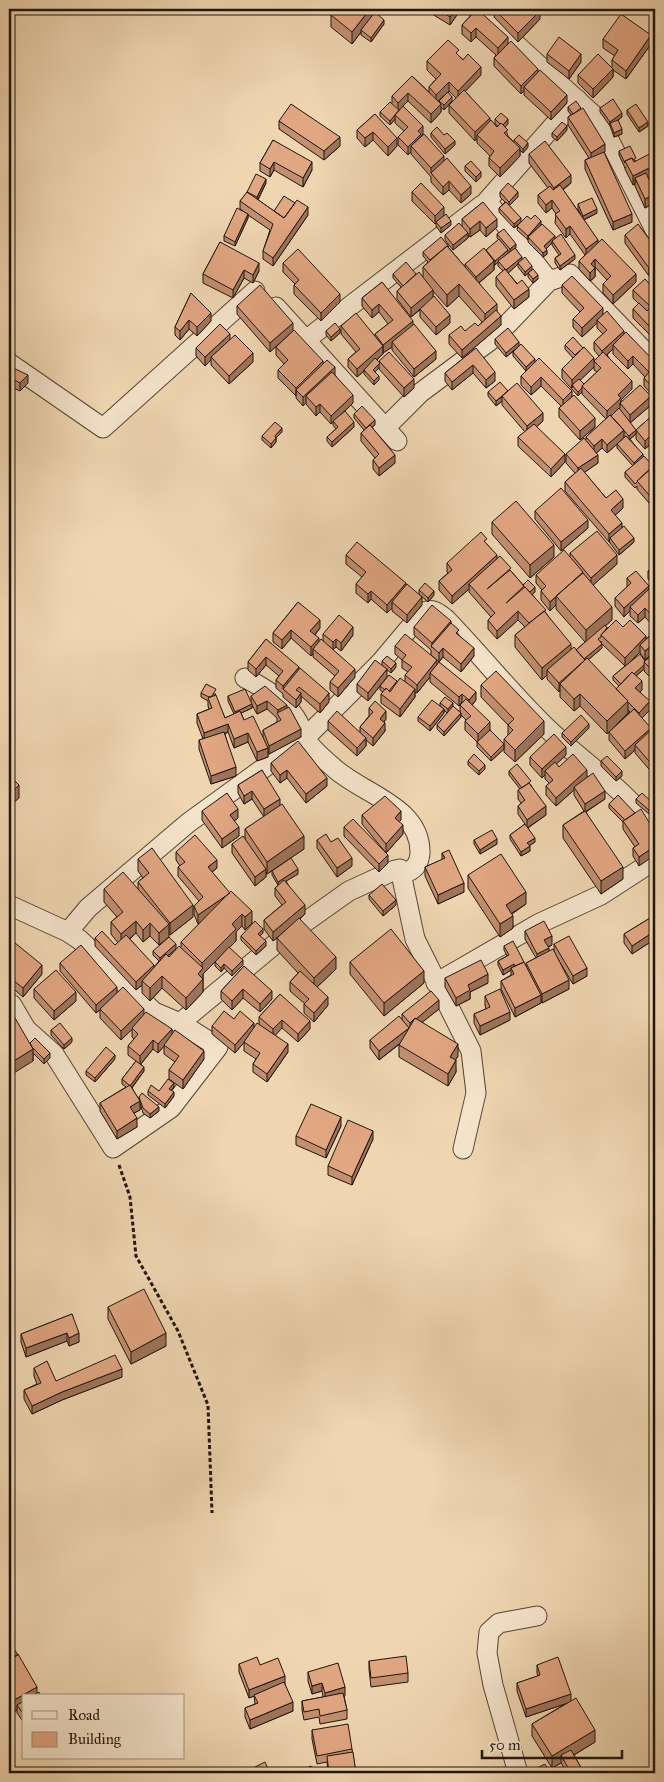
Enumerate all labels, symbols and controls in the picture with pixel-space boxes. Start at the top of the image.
legend [22,1694,185,1760]
text: Road [68,1706,100,1724]
scale bar [482,1727,622,1759]
text: Building [68,1730,122,1748]
text: 50 m [489,1736,521,1754]

